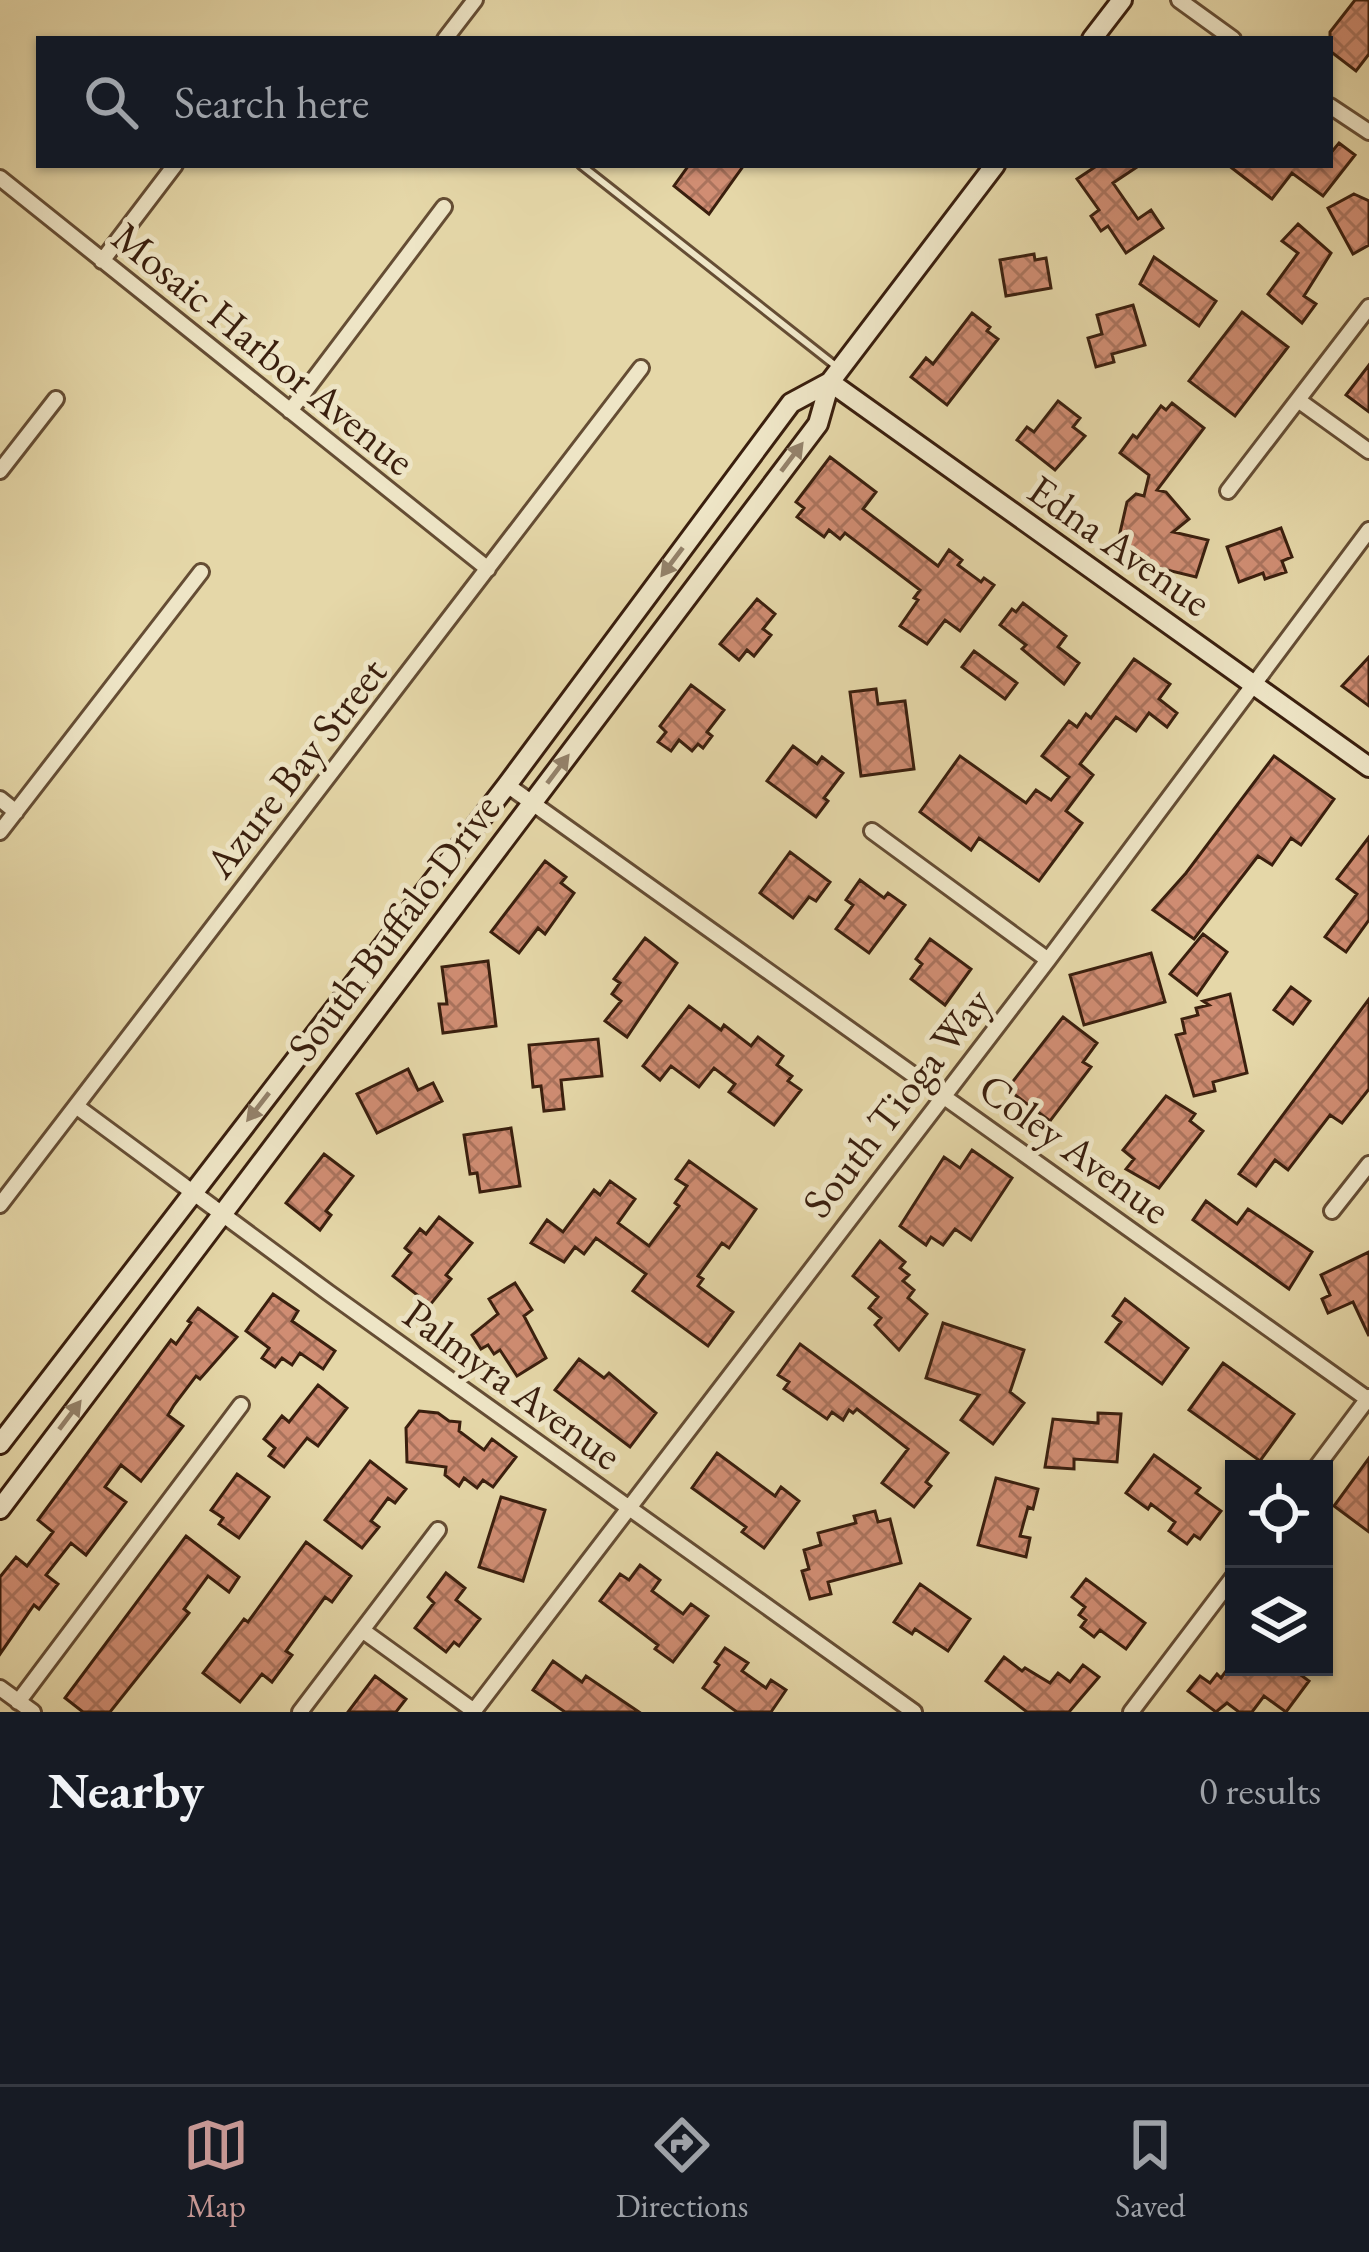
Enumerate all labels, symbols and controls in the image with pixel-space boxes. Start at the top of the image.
search box [36,36,1333,168]
icon: search [78,69,144,135]
text: Search here [174,73,369,131]
street label: Mosaic Harbor Avenue [101,209,426,487]
one-way arrow [780,441,804,473]
street label: Edna Avenue [1017,462,1222,629]
one-way arrow [661,547,685,578]
street label: Azure Bay Street [192,646,399,889]
one-way arrow [546,753,570,785]
street label: South Buffalo Drive [275,782,512,1072]
street label: South Tioga Way [789,976,1004,1229]
street label: Coley Avenue [968,1060,1181,1236]
one-way arrow [247,1091,271,1123]
street label: Palmyra Avenue [393,1287,633,1482]
one-way arrow [57,1399,81,1431]
map controls [1225,1460,1333,1676]
button: locate [1225,1460,1333,1568]
button: layers [1225,1568,1333,1676]
text: Nearby [48,1757,204,1823]
text: 0 results [1199,1765,1321,1816]
tab: Map [183,2112,249,2227]
tab: Directions [616,2112,749,2227]
tab: Saved [1115,2112,1186,2227]

